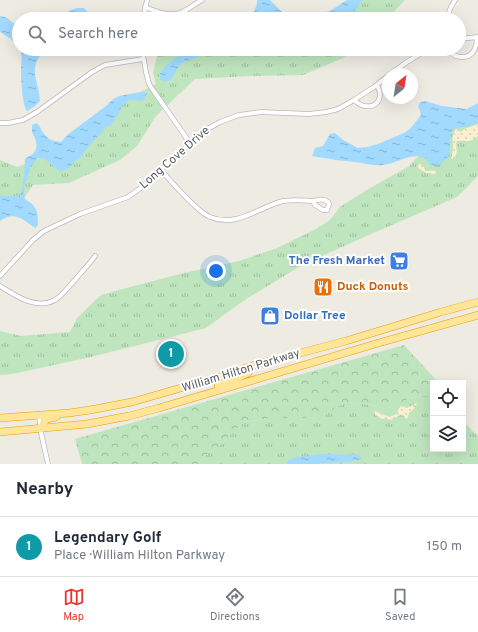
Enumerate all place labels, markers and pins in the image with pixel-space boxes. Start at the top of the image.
supermarket icon: The Fresh Market [388,250,410,272]
place label: The Fresh Market [289,253,385,269]
restaurant icon: Duck Donuts [312,276,334,298]
place label: Duck Donuts [337,279,409,295]
shop icon: Dollar Tree [259,305,281,327]
place label: Dollar Tree [284,308,346,324]
pin: 1 [158,339,184,369]

